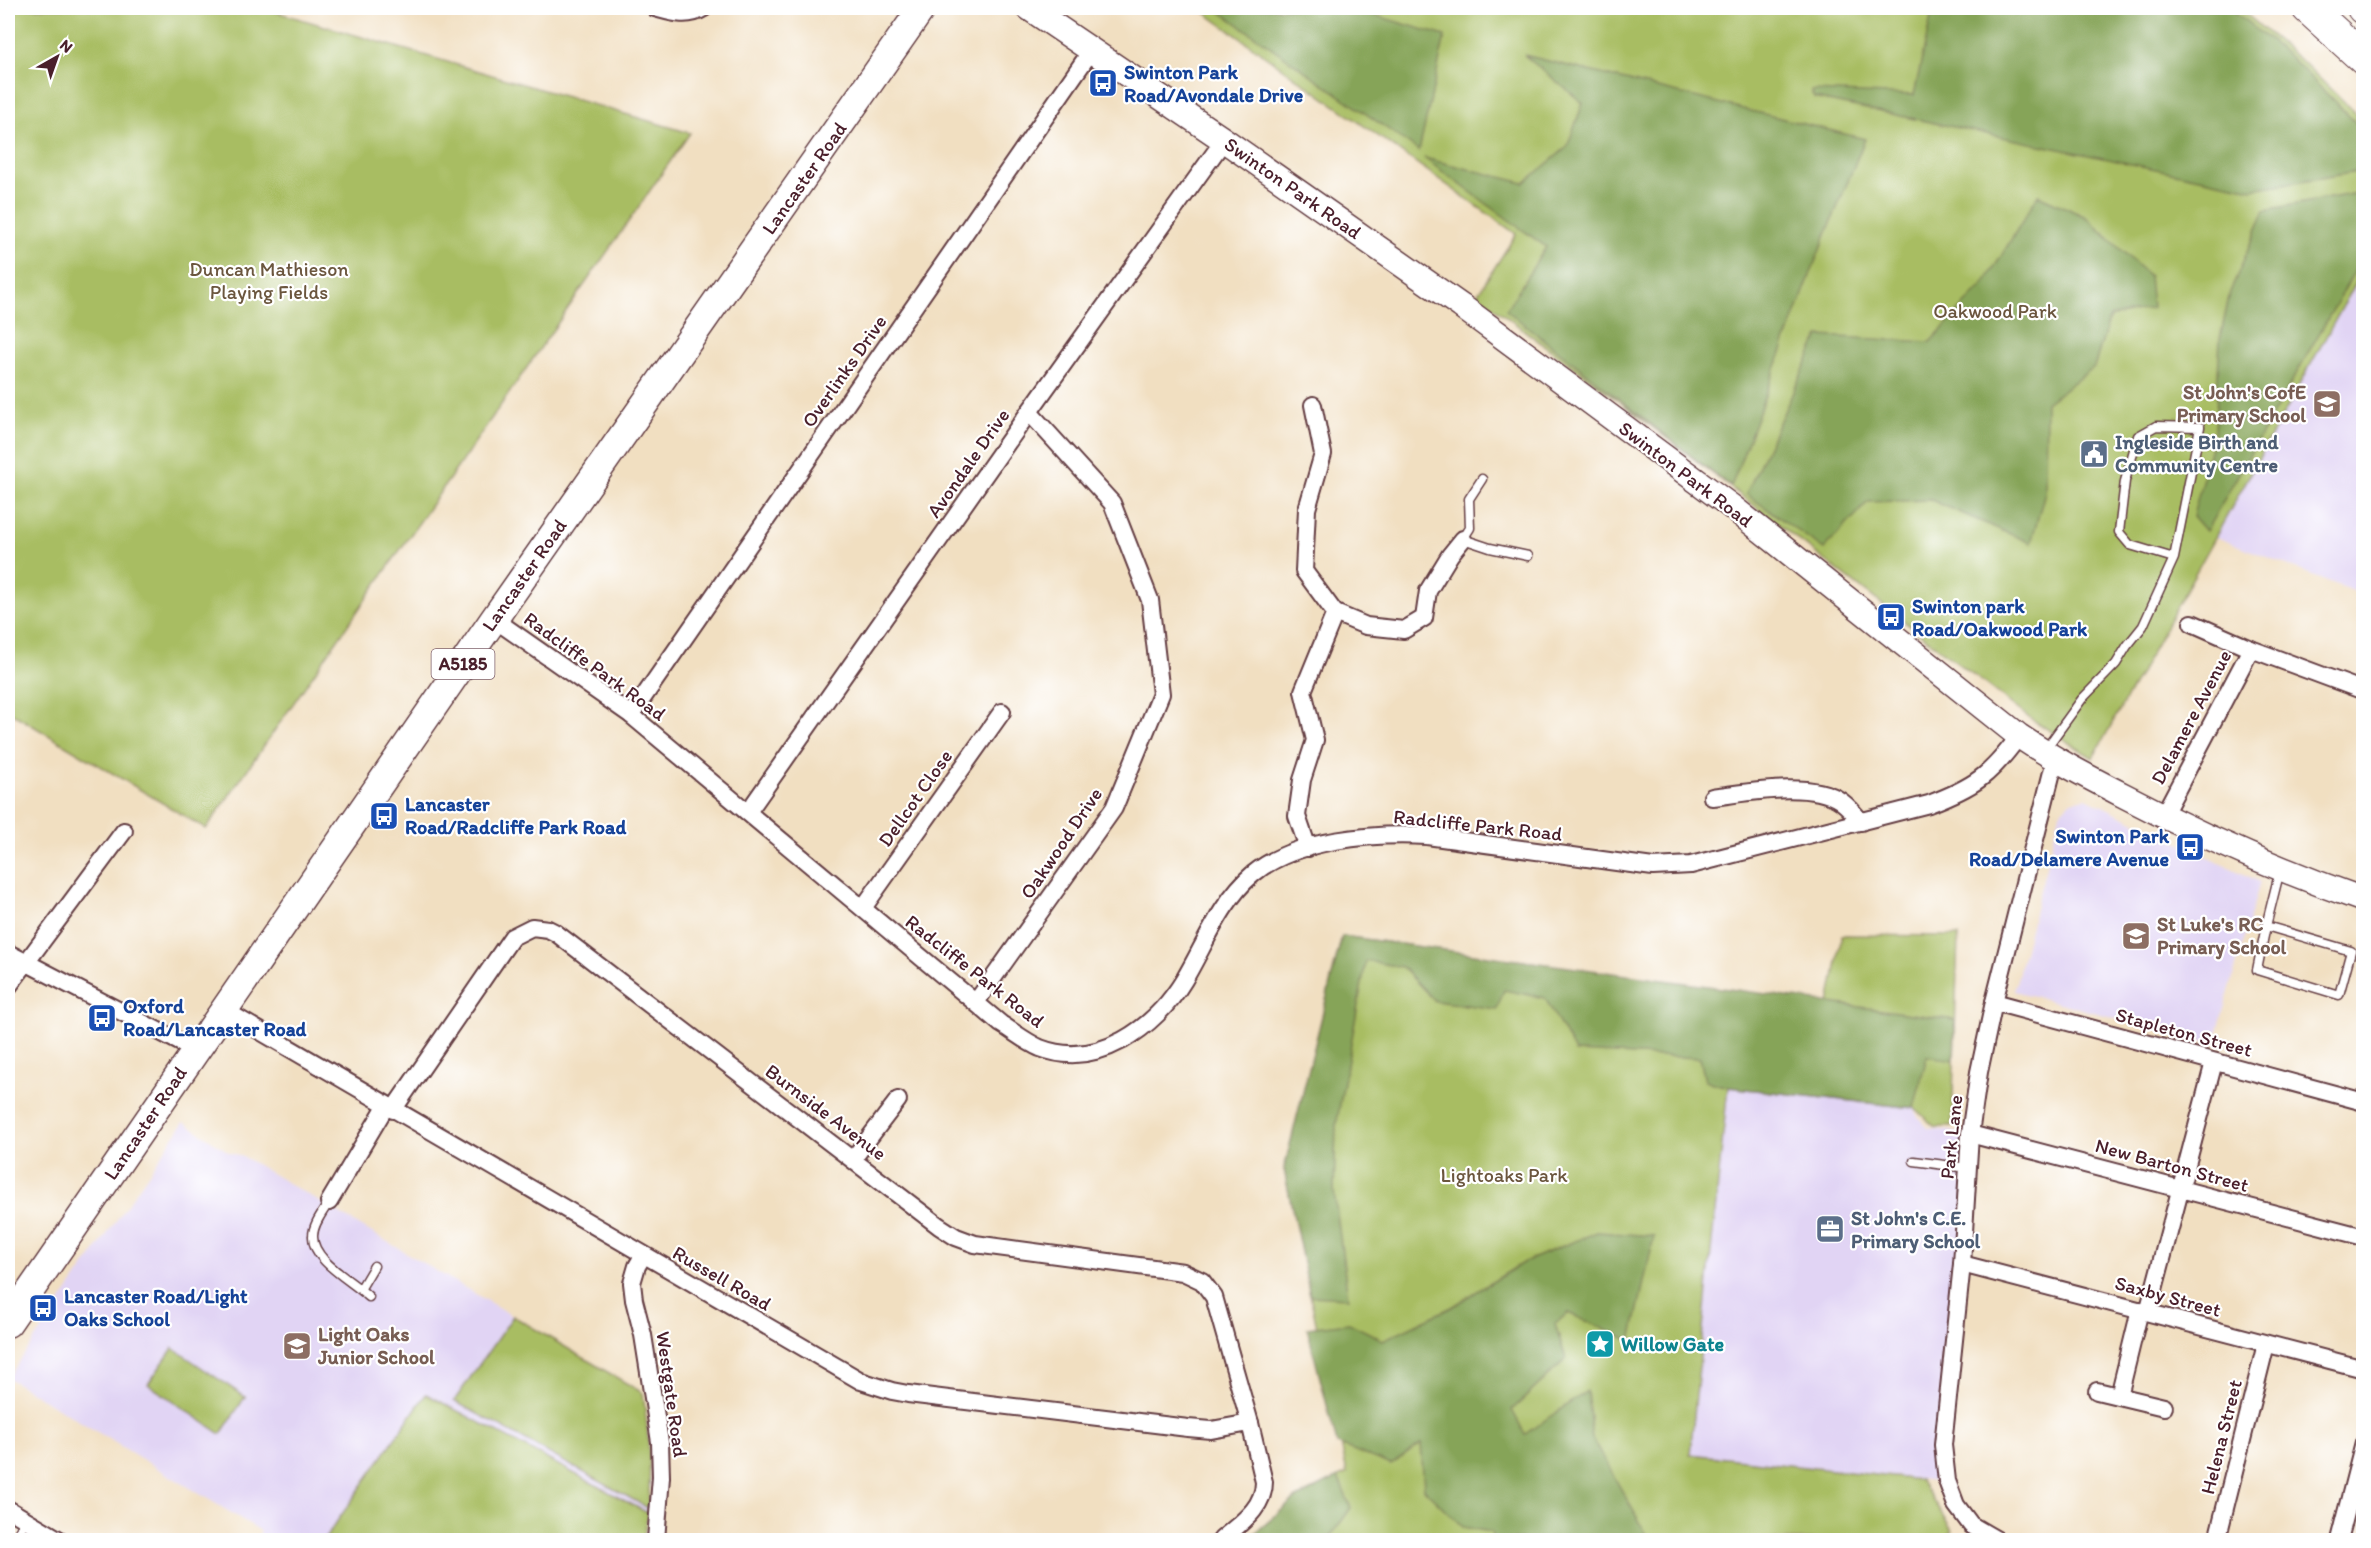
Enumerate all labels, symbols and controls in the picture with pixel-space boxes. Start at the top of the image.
north arrow [27,27,87,87]
text: N [56,35,77,57]
place label: Swinton Park Road/Avondale Drive [1124,60,1304,107]
bus stop icon: Swinton Park Road/Avondale Drive [1087,67,1119,99]
street label: Lancaster Road [756,117,852,239]
street label: Swinton Park Road [1220,132,1366,244]
park label: Duncan Mathieson Playing Fields [189,257,349,304]
park label: Oakwood Park [1933,299,2057,323]
street label: Overlinks Drive [796,310,892,432]
place label: St John's CofE Primary School [2177,380,2306,428]
school or university icon: St John's CofE Primary School [2311,388,2343,420]
street label: Avondale Drive [922,404,1014,522]
street label: Swinton Park Road [1614,416,1758,532]
place label: Ingleside Birth and Community Centre [2115,430,2279,478]
public building icon: Ingleside Birth and Community Centre [2078,438,2110,470]
street label: Lancaster Road [476,514,572,636]
place label: Swinton park Road/Oakwood Park [1912,594,2088,641]
bus stop icon: Swinton park Road/Oakwood Park [1875,601,1907,633]
street label: Radcliffe Park Road [519,606,671,726]
street label: Delamere Avenue [2146,646,2236,788]
road number: A5185 [432,649,494,679]
street label: Dellcot Close [873,745,957,851]
street label: Oakwood Drive [1015,783,1107,903]
place label: Lancaster Road/Radcliffe Park Road [405,792,626,839]
bus stop icon: Lancaster Road/Radcliffe Park Road [368,800,400,832]
street label: Radcliffe Park Road [1392,804,1564,846]
place label: Swinton Park Road/Delamere Avenue [1969,824,2170,871]
bus stop icon: Swinton Park Road/Delamere Avenue [2174,831,2206,863]
street label: Radcliffe Park Road [901,909,1049,1033]
place label: St Luke's RC Primary School [2157,912,2287,960]
school or university icon: St Luke's RC Primary School [2120,920,2152,952]
place label: Oxford Road/Lancaster Road [123,994,306,1041]
bus stop icon: Oxford Road/Lancaster Road [86,1002,118,1034]
street label: Stapleton Street [2113,1002,2255,1062]
street label: Burnside Avenue [761,1059,891,1165]
street label: Lancaster Road [98,1062,192,1184]
street label: Park Lane [1935,1094,1967,1180]
street label: New Barton Street [2093,1133,2251,1197]
park label: Lightoaks Park [1441,1163,1568,1187]
place label: St John's C.E. Primary School [1851,1206,1981,1254]
office icon: St John's C.E. Primary School [1814,1213,1846,1245]
street label: Russell Road [669,1240,776,1316]
street label: Saxby Street [2112,1270,2224,1322]
place label: Lancaster Road/Light Oaks School [64,1284,248,1331]
bus stop icon: Lancaster Road/Light Oaks School [27,1292,59,1324]
place label: Light Oaks Junior School [317,1322,435,1369]
place icon: Willow Gate [1584,1328,1616,1360]
school or university icon: Light Oaks Junior School [281,1330,313,1362]
street label: Westgate Road [651,1330,693,1459]
place label: Willow Gate [1621,1332,1725,1356]
street label: Helena Street [2195,1377,2247,1497]

